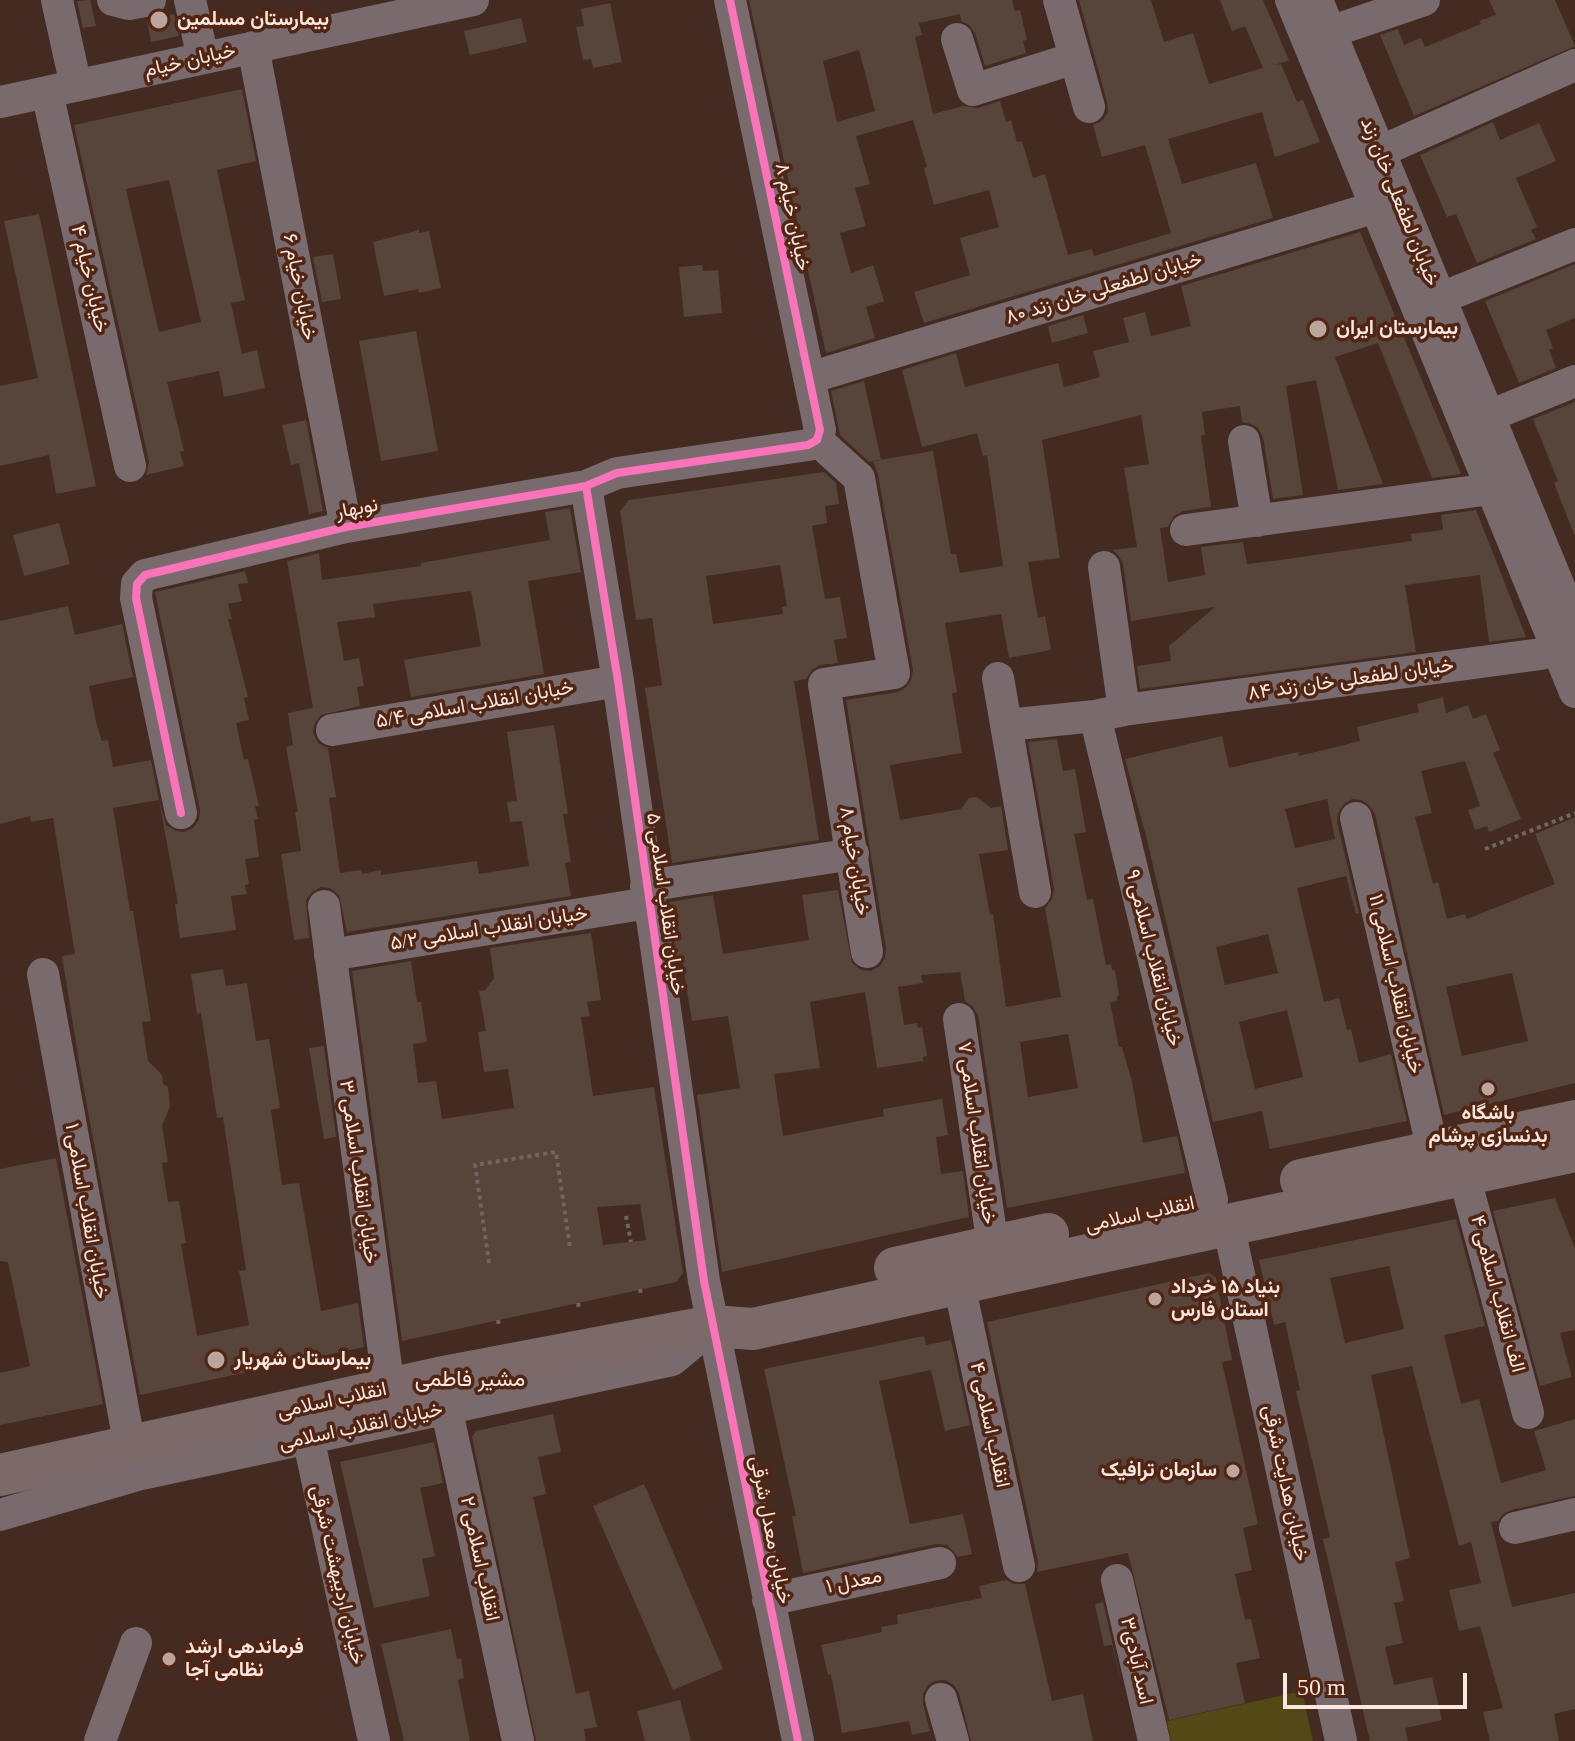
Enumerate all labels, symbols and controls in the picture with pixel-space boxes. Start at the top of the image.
place label: بیمارستان مسلمین [177,8,329,32]
marker: بیمارستان مسلمین [148,9,170,31]
street label: خیابان خیام [142,39,238,83]
street label: خیابان لطفعلی خان زند [1354,114,1444,290]
street label: خیابان خیام ۸ [769,161,815,273]
street label: خیابان خیام ۴ [65,223,113,335]
street label: خیابان خیام ۶ [277,232,321,342]
street label: خیابان لطفعلی خان زند ۸۰ [1003,248,1205,330]
place label: بیمارستان ایران [1336,317,1458,341]
marker: بیمارستان ایران [1307,318,1329,340]
street label: نوبهار [334,493,380,525]
street label: خیابان لطفعلی خان زند ۸۴ [1246,654,1456,706]
street label: خیابان انقلاب اسلامی ۵/۴ [374,676,576,734]
street label: خیابان خیام ۸ [834,805,874,917]
street label: خیابان انقلاب اسلامی ۵ [640,811,690,997]
street label: خیابان انقلاب اسلامی ۹ [1119,867,1187,1049]
street label: خیابان انقلاب اسلامی ۱۱ [1363,892,1427,1076]
street label: خیابان انقلاب اسلامی ۵/۲ [388,902,590,956]
street label: خیابان انقلاب اسلامی ۷ [951,1040,1001,1226]
street label: خیابان انقلاب اسلامی ۳ [333,1079,383,1265]
marker: باشگاه بدنسازی پرشام [1479,1080,1497,1098]
place label: باشگاه بدنسازی پرشام [1428,1102,1548,1149]
street label: خیابان انقلاب اسلامی ۱ [59,1121,113,1301]
street label: انقلاب اسلامی [1083,1192,1197,1238]
street label: ۴ الف انقلاب اسلامی [1464,1213,1530,1375]
place label: بنیاد ۱۵ خرداد استان فارس [1171,1276,1280,1323]
marker: بنیاد ۱۵ خرداد استان فارس [1146,1290,1164,1308]
place label: بیمارستان شهریار [234,1348,371,1372]
marker: بیمارستان شهریار [205,1349,227,1371]
street label: ۴ انقلاب اسلامی [964,1360,1014,1490]
district label: مشیر فاطمی [415,1367,525,1393]
street label: انقلاب اسلامی [275,1378,389,1424]
street label: خیابان انقلاب اسلامی [277,1398,445,1456]
street label: خیابان هدایت شرقی [1257,1403,1313,1563]
street label: خیابان معدل شرقی [744,1454,796,1606]
place label: سازمان ترافیک [1101,1459,1217,1483]
marker: سازمان ترافیک [1224,1462,1242,1480]
street label: خیابان اردیبهشت شرقی [305,1483,369,1667]
street label: ۲ انقلاب اسلامی [454,1494,504,1624]
street label: ۱ معدل [824,1564,884,1600]
street label: اسد آبادی۳ [1114,1615,1158,1707]
place label: فرماندهی ارشد نظامی آجا [185,1636,304,1683]
marker: فرماندهی ارشد نظامی آجا [160,1650,178,1668]
scale bar [1287,1657,1471,1707]
text: 50 m [1297,1674,1346,1700]

